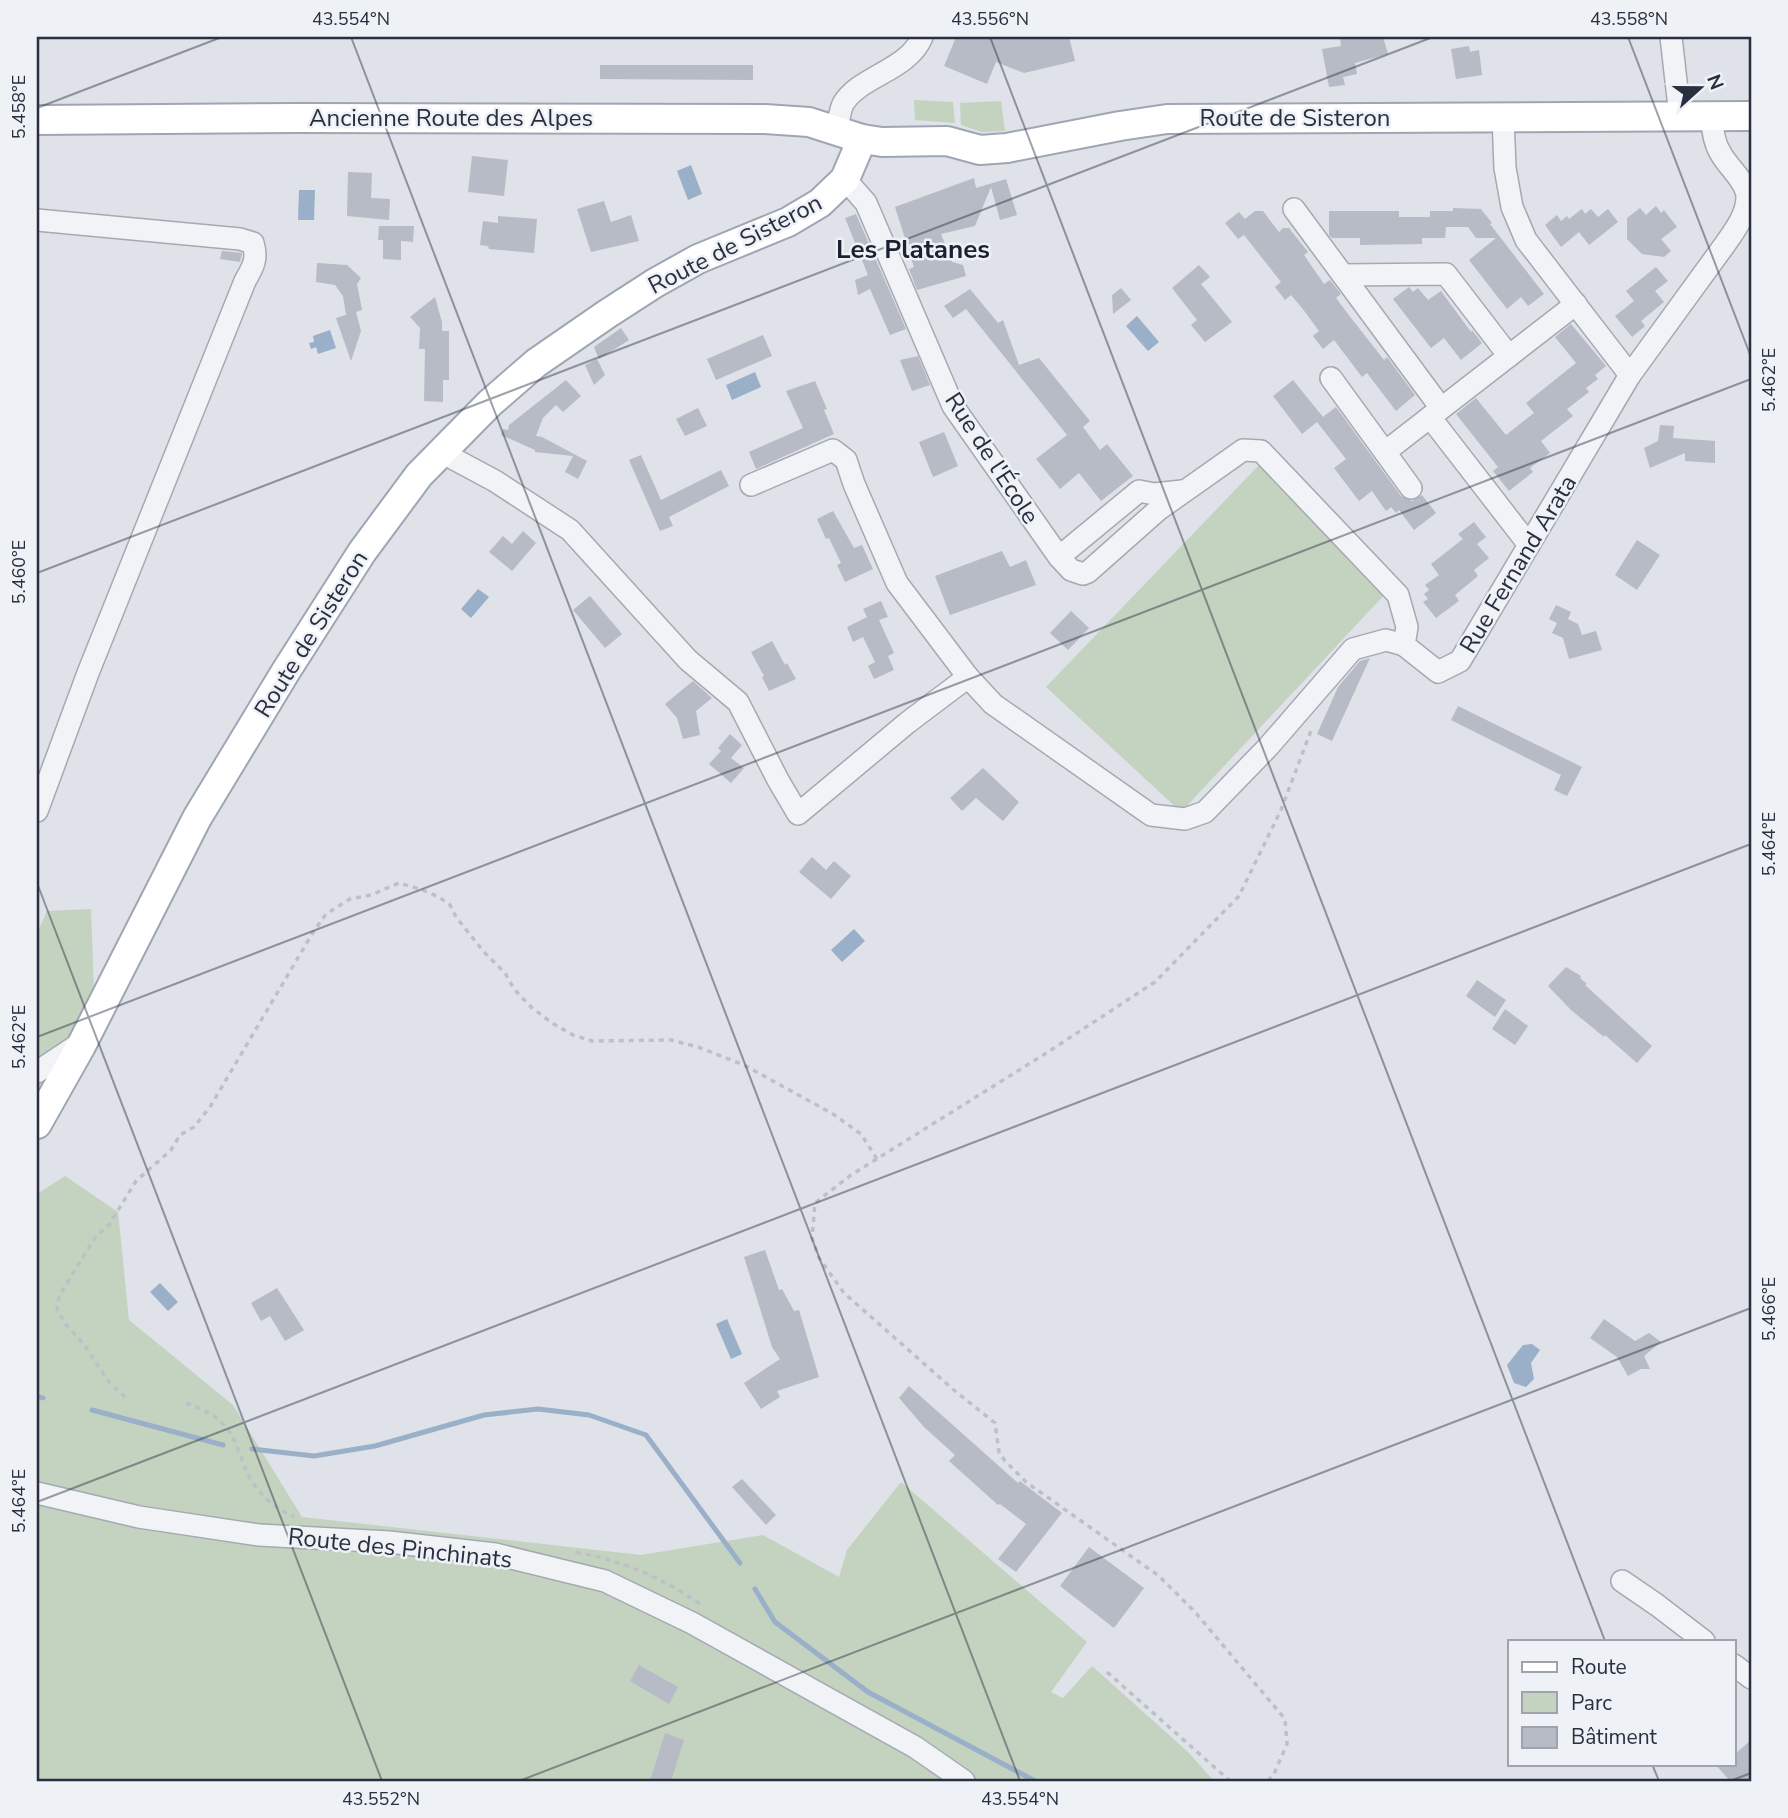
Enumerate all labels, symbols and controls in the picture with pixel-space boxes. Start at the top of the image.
text: 43.554°N [312,7,390,31]
text: 43.556°N [951,7,1029,31]
text: 43.558°N [1590,7,1668,31]
north arrow [1666,52,1736,122]
text: N [1700,71,1730,94]
text: 5.458°E [7,75,31,139]
street label: Ancienne Route des Alpes [309,102,593,134]
street label: Route de Sisteron [1200,102,1390,134]
street label: Route de Sisteron [643,186,827,302]
district label: Les Platanes [836,232,990,267]
text: 5.462°E [1757,348,1781,412]
street label: Rue de l'École [938,386,1046,530]
street label: Rue Fernand Arata [1452,469,1584,659]
text: 5.460°E [7,540,31,604]
street label: Route de Sisteron [247,545,375,723]
text: 5.464°E [1757,812,1781,876]
text: 5.462°E [7,1005,31,1069]
text: 5.466°E [1757,1277,1781,1341]
text: 5.464°E [7,1469,31,1533]
street label: Route des Pinchinats [286,1520,514,1576]
legend [1508,1640,1736,1766]
text: Route [1571,1653,1627,1681]
text: Parc [1571,1689,1612,1717]
text: Bâtiment [1571,1723,1658,1751]
text: 43.552°N [342,1787,420,1811]
text: 43.554°N [981,1787,1059,1811]

